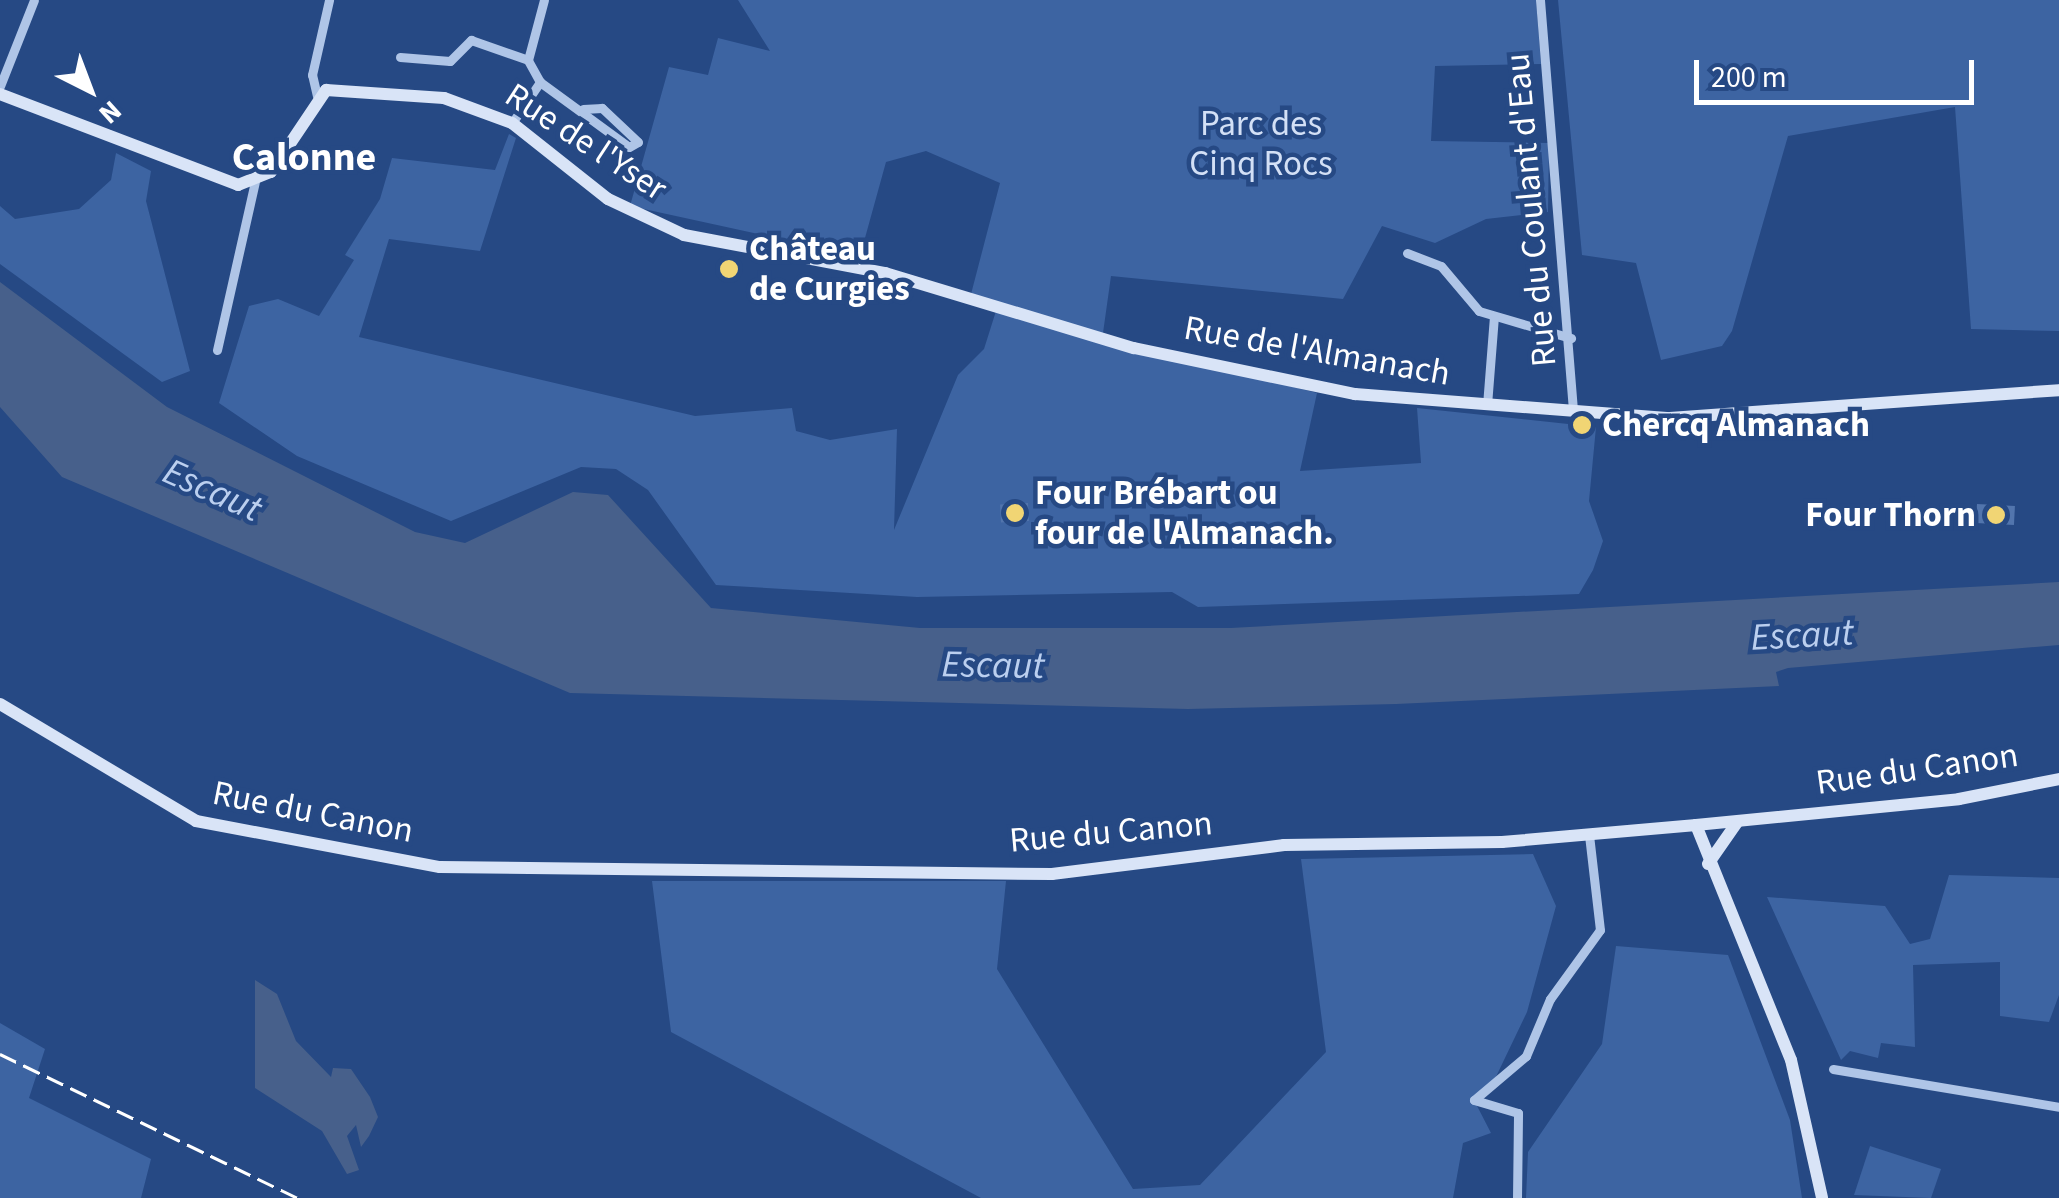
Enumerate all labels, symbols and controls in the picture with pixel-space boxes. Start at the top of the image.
north arrow [40,40,140,140]
scale bar [1699,40,1979,102]
street label: Rue du Coulant d'Eau [1496,51,1566,369]
text: 200 m [1711,56,1787,99]
street label: Rue de l'Yser [497,74,675,210]
text: N [90,91,130,133]
park label: Parc des Cinq Rocs [1189,103,1333,185]
district label: Calonne [232,134,376,182]
place label: Château de Curgies [749,228,910,310]
marker: Château de Curgies [718,258,740,280]
street label: Rue de l'Almanach [1181,307,1453,395]
place label: Chercq Almanach [1602,404,1870,446]
marker: Chercq Almanach [1571,414,1593,436]
water label: Escaut [156,449,268,533]
place label: Four Brébart ou four de l'Almanach. [1035,472,1334,554]
place label: Four Thorn [1805,494,1976,536]
marker: Four Brébart ou four de l'Almanach. [1004,502,1026,524]
marker: Four Thorn [1985,504,2007,526]
water label: Escaut [1749,611,1855,661]
water label: Escaut [941,642,1045,690]
street label: Rue du Canon [1813,734,2021,804]
street label: Rue du Canon [209,772,417,852]
street label: Rue du Canon [1008,802,1214,862]

